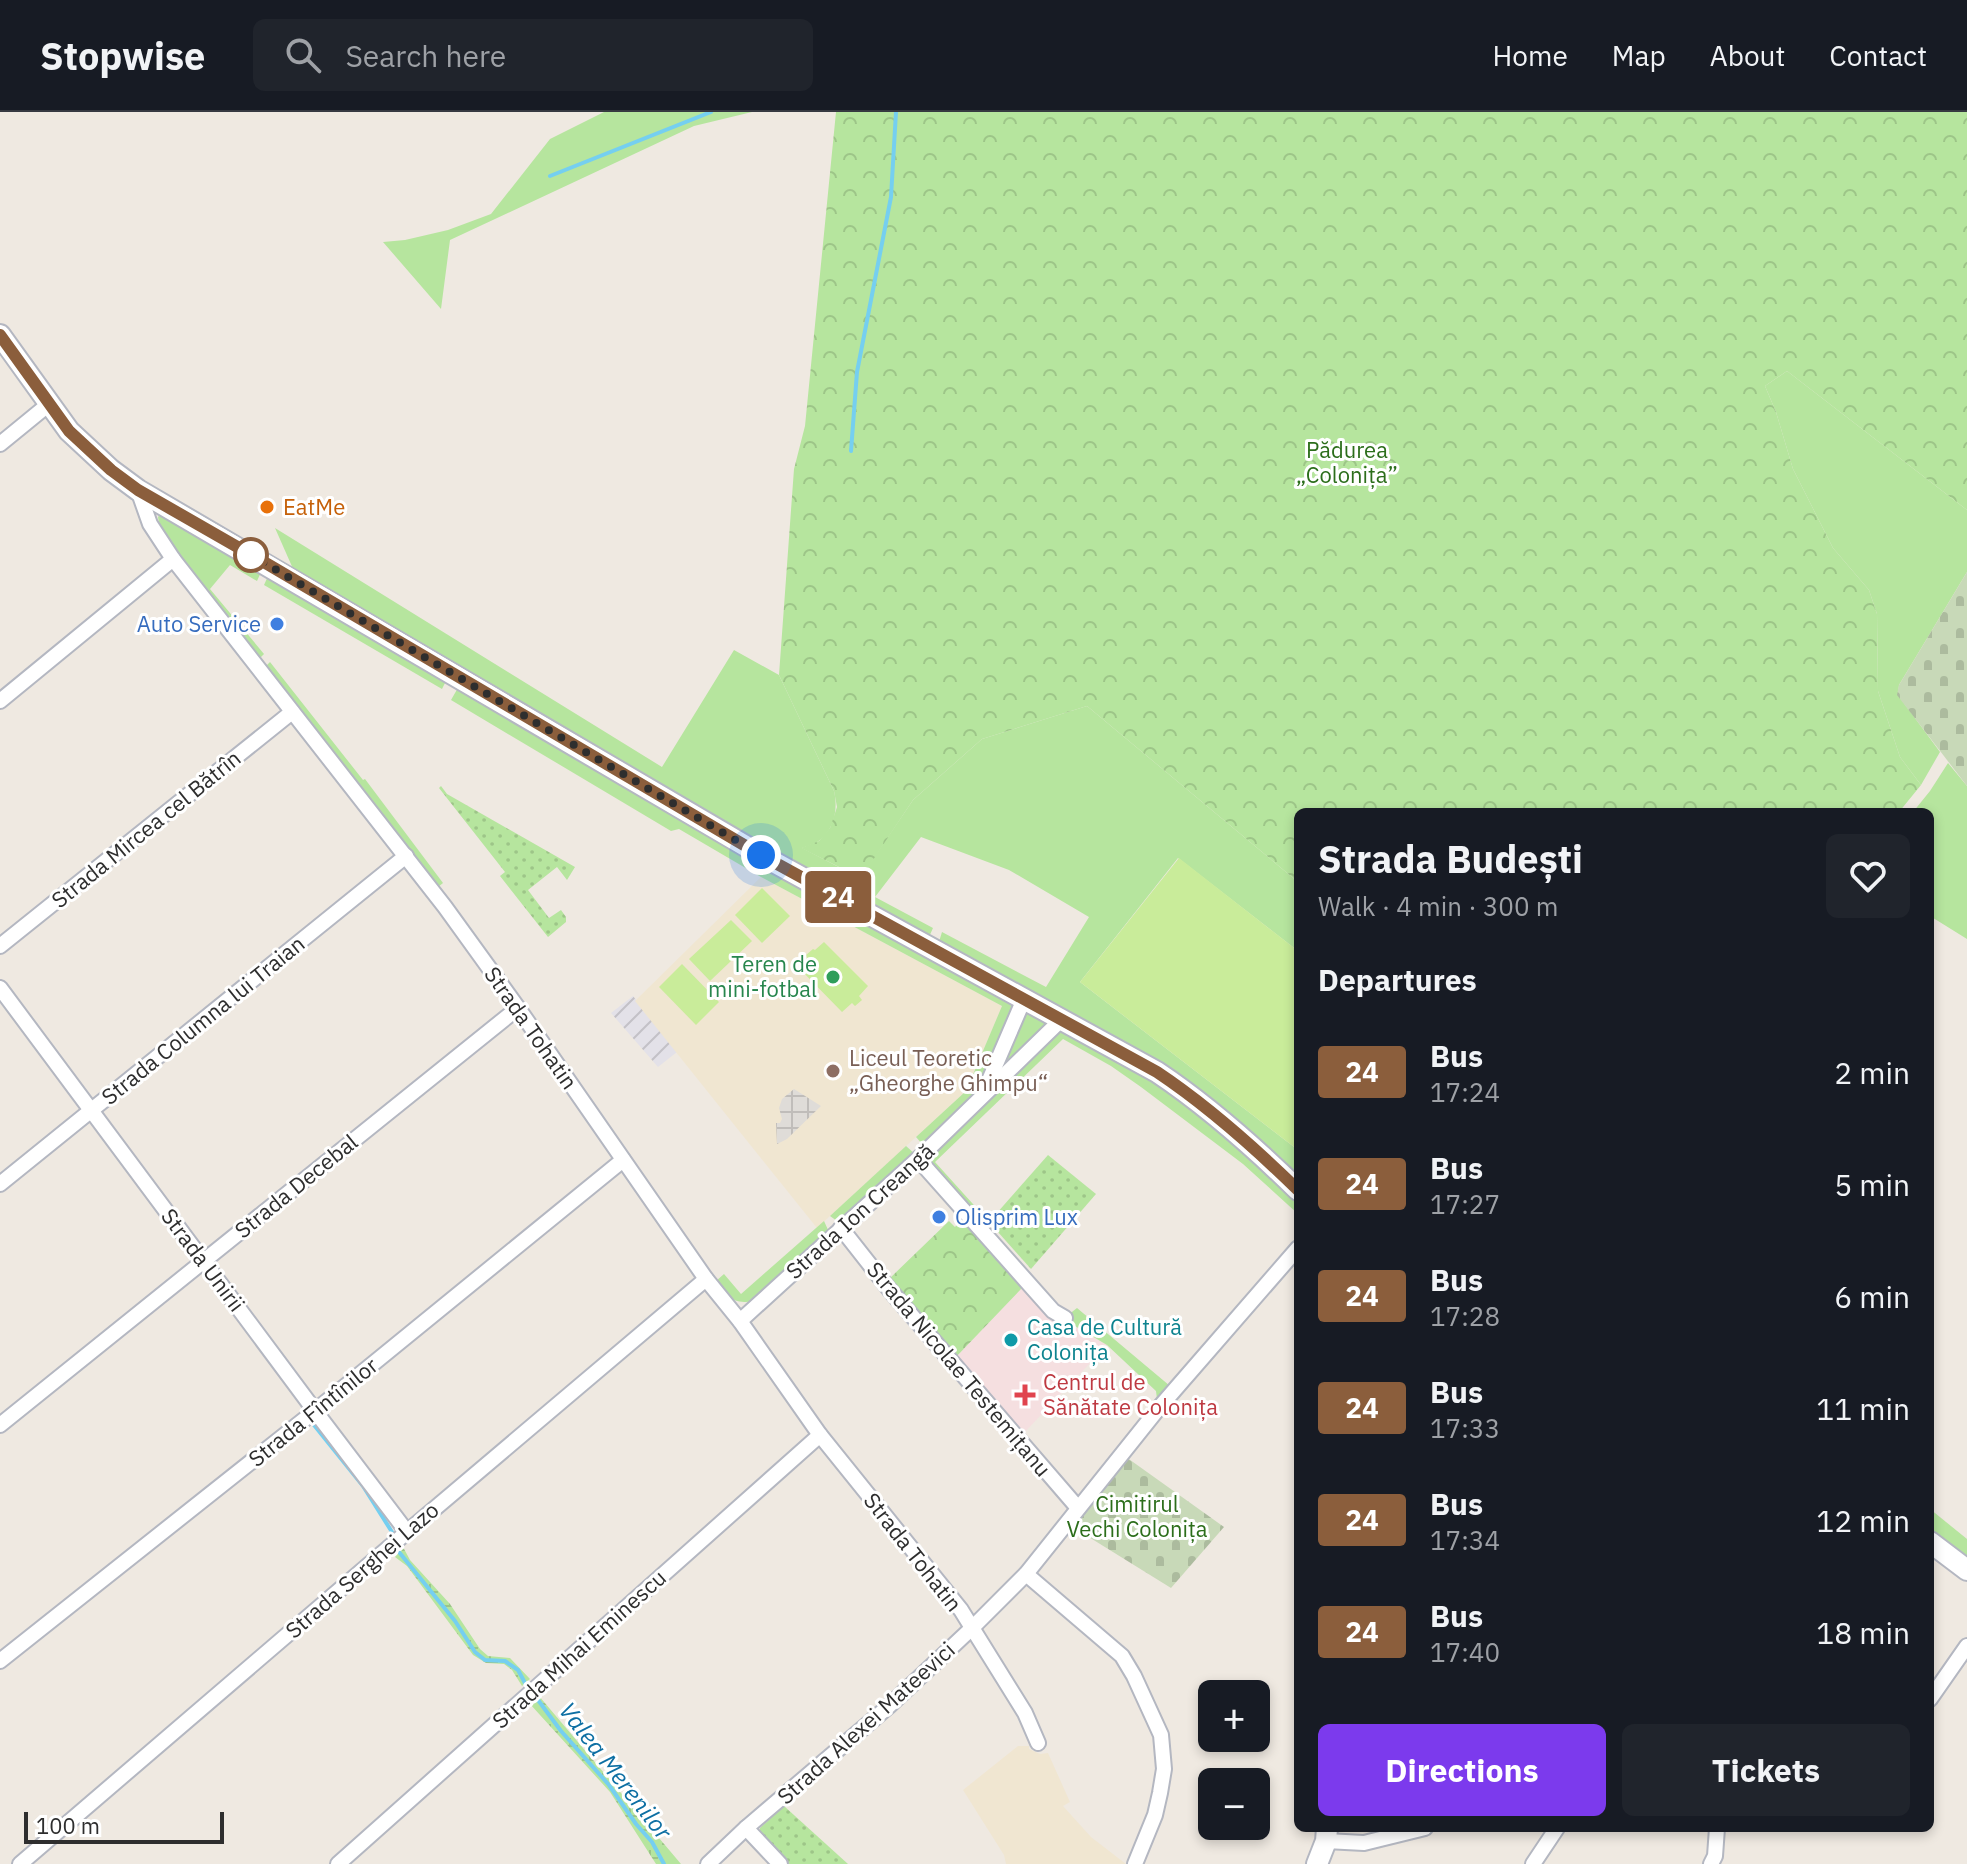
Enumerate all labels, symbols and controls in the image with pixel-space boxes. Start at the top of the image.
search box [253,19,813,91]
text: Stopwise [40,31,205,80]
icon: search [281,33,325,77]
text: Search here [345,36,506,75]
text: Home [1492,37,1568,74]
text: Map [1612,37,1666,74]
text: About [1710,37,1785,74]
text: Contact [1829,37,1927,74]
park label: Pădurea „Colonița” [1296,435,1398,489]
place label: EatMe [283,492,345,521]
marker: EatMe [258,498,276,516]
unlabelled marker [234,538,268,572]
place label: Auto Service [137,609,261,638]
marker: Auto Service [268,615,286,633]
street label: Strada Mircea cel Bătrîn [45,743,246,914]
text: Strada Budești [1318,834,1583,883]
button: heart [1826,834,1910,918]
your location [741,835,781,875]
line badge: 24 [802,871,874,923]
text: 24 [821,878,855,915]
text: Walk · 4 min · 300 m [1318,889,1558,923]
street label: Strada Columna lui Traian [95,929,310,1111]
place label: Teren de mini-fotbal [708,949,817,1003]
text: Departures [1318,960,1477,999]
street label: Strada Tohatin [478,961,584,1095]
marker: Teren de mini-fotbal [824,968,842,986]
text: Bus [1430,1036,1483,1075]
place label: Liceul Teoretic „Gheorghe Ghimpu“ [849,1043,1048,1097]
text: 24 [1345,1053,1379,1090]
text: 2 min [1834,1053,1910,1092]
marker: Liceul Teoretic „Gheorghe Ghimpu“ [824,1062,842,1080]
text: 17:24 [1430,1075,1500,1109]
street label: Strada Decebal [228,1127,363,1244]
street label: Strada Ion Creangă [779,1136,940,1285]
text: Bus [1430,1148,1483,1187]
text: 24 [1345,1165,1379,1202]
text: 5 min [1834,1165,1910,1204]
text: 17:27 [1430,1187,1500,1221]
street label: Strada Unirii [155,1202,252,1317]
place label: Olisprim Lux [955,1202,1078,1231]
marker: Olisprim Lux [930,1208,948,1226]
street label: Strada Nicolae Testemițanu [861,1255,1058,1482]
text: Bus [1430,1260,1483,1299]
text: 24 [1345,1277,1379,1314]
text: 6 min [1834,1277,1910,1316]
text: 17:28 [1430,1299,1500,1333]
place label: Casa de Cultură Colonița [1027,1312,1182,1366]
marker: Casa de Cultură Colonița [1002,1331,1020,1349]
street label: Strada Fîntînilor [242,1350,383,1473]
place label: Centrul de Sănătate Colonița [1043,1367,1218,1421]
text: Bus [1430,1372,1483,1411]
marker: Centrul de Sănătate Colonița [1014,1384,1036,1406]
text: 24 [1345,1389,1379,1426]
text: 11 min [1816,1389,1910,1428]
text: 17:33 [1430,1411,1500,1445]
text: Bus [1430,1484,1483,1523]
street label: Strada Tohatin [858,1486,969,1617]
park label: Cimitirul Vechi Colonița [1067,1489,1208,1543]
street label: Strada Serghei Lazo [279,1495,445,1644]
text: 24 [1345,1501,1379,1538]
text: 12 min [1816,1501,1910,1540]
text: 17:34 [1430,1523,1500,1557]
street label: Strada Mihai Eminescu [485,1563,672,1735]
text: Bus [1430,1596,1483,1635]
text: 24 [1345,1613,1379,1650]
text: 18 min [1816,1613,1910,1652]
street label: Strada Alexei Mateevici [771,1635,961,1810]
text: 17:40 [1430,1635,1500,1669]
map controls [1198,1680,1270,1840]
button: + [1198,1680,1270,1752]
water label: Valea Merenilor [552,1695,680,1847]
button: Directions [1318,1724,1606,1816]
button: Tickets [1622,1724,1910,1816]
button: − [1198,1768,1270,1840]
scale bar [24,1808,224,1844]
text: 100 m [36,1811,100,1840]

